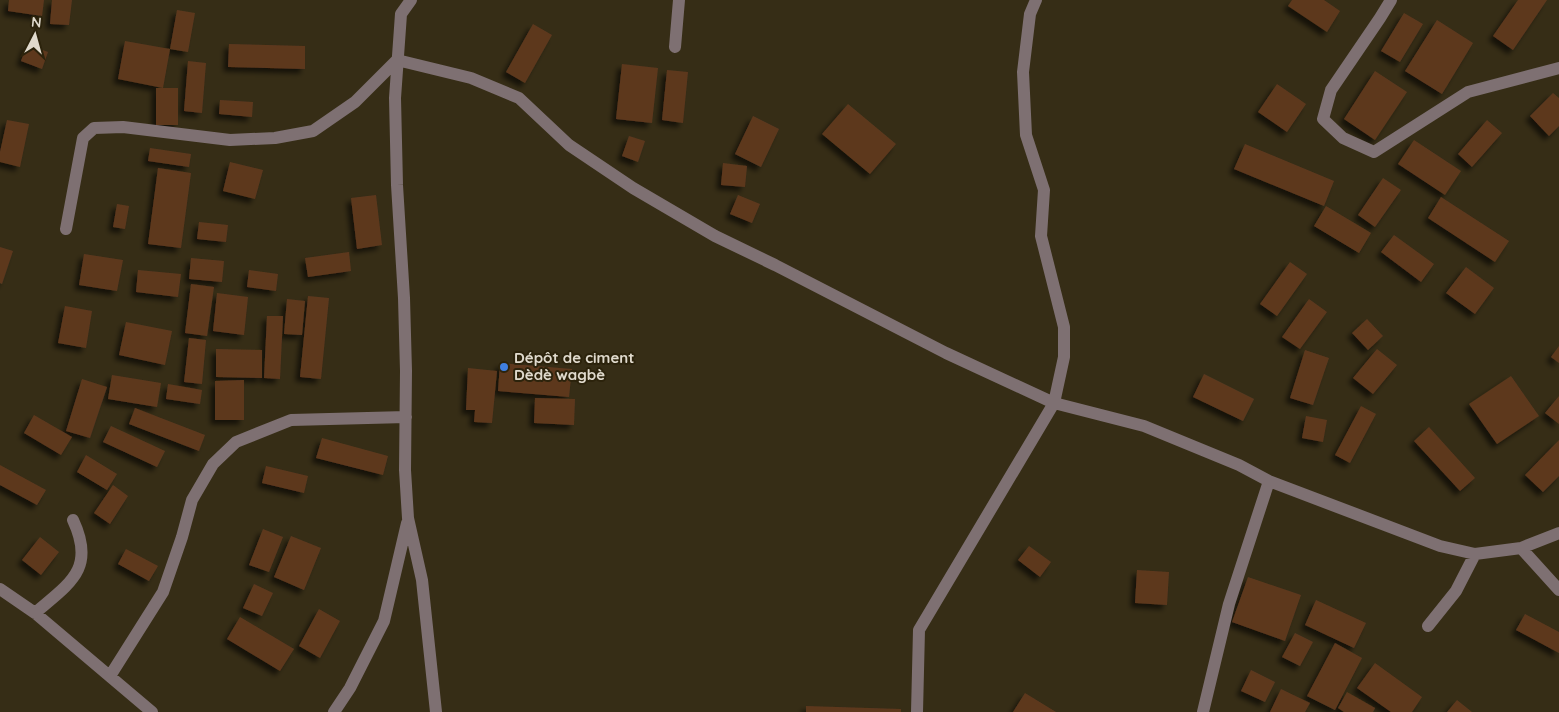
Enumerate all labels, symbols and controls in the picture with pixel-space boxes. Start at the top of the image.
north arrow [10,10,60,60]
text: N [30,13,42,32]
place label: Dépôt de ciment Dèdè wagbè [514,348,634,384]
marker: Dépôt de ciment Dèdè wagbè [498,361,510,373]

